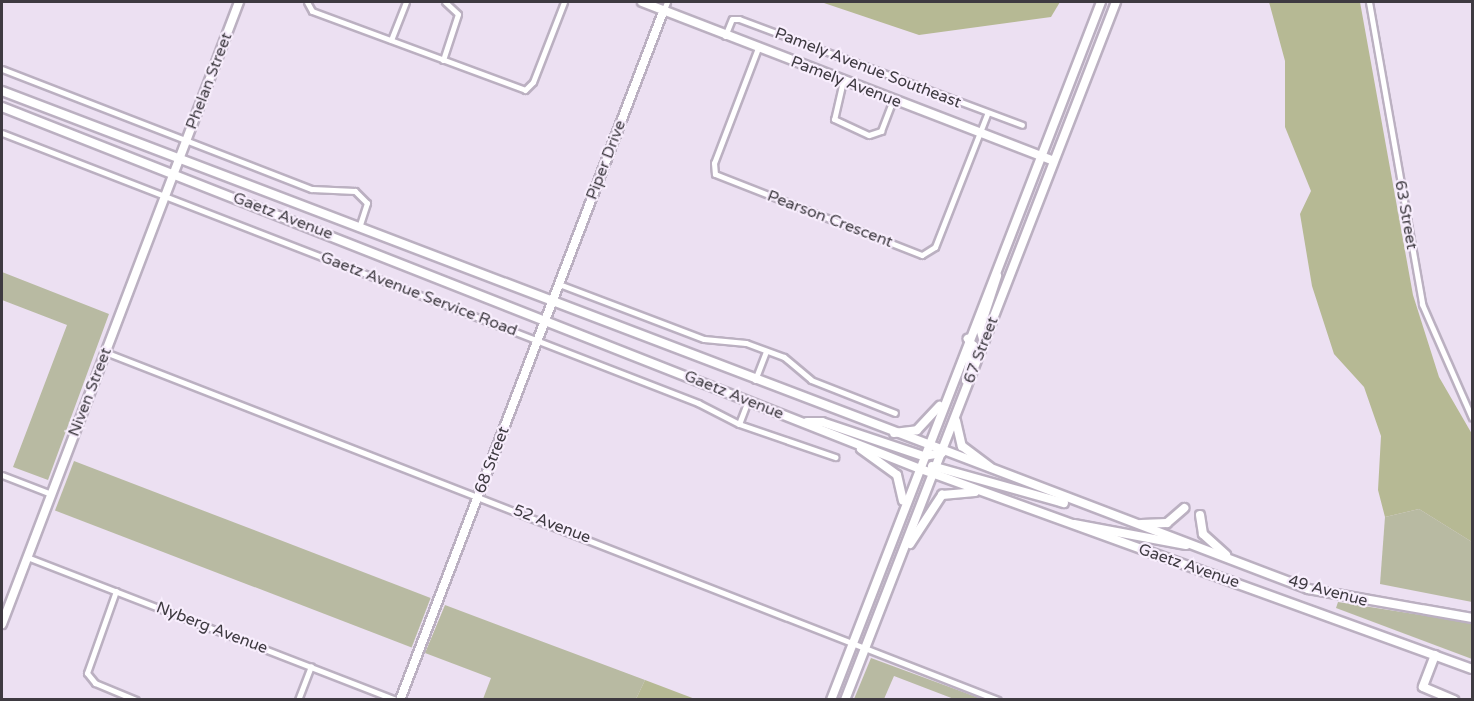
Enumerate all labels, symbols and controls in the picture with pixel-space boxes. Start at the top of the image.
street label: Pamely Avenue Southeast [772,24,964,112]
street label: Phelan Street [182,30,236,132]
street label: Pamely Avenue [788,52,904,112]
street label: Piper Drive [582,118,630,202]
street label: 63 Street [1390,179,1422,251]
street label: Pearson Crescent [765,186,895,252]
street label: Gaetz Avenue [230,188,336,244]
street label: Gaetz Avenue Service Road [318,248,520,340]
street label: 67 Street [959,314,1003,386]
street label: Niven Street [64,345,116,439]
street label: Gaetz Avenue [681,366,787,424]
street label: 68 Street [470,424,514,496]
street label: 52 Avenue [511,500,593,548]
street label: Gaetz Avenue [1136,540,1242,592]
street label: 49 Avenue [1286,571,1370,611]
street label: Nyberg Avenue [154,598,270,658]

